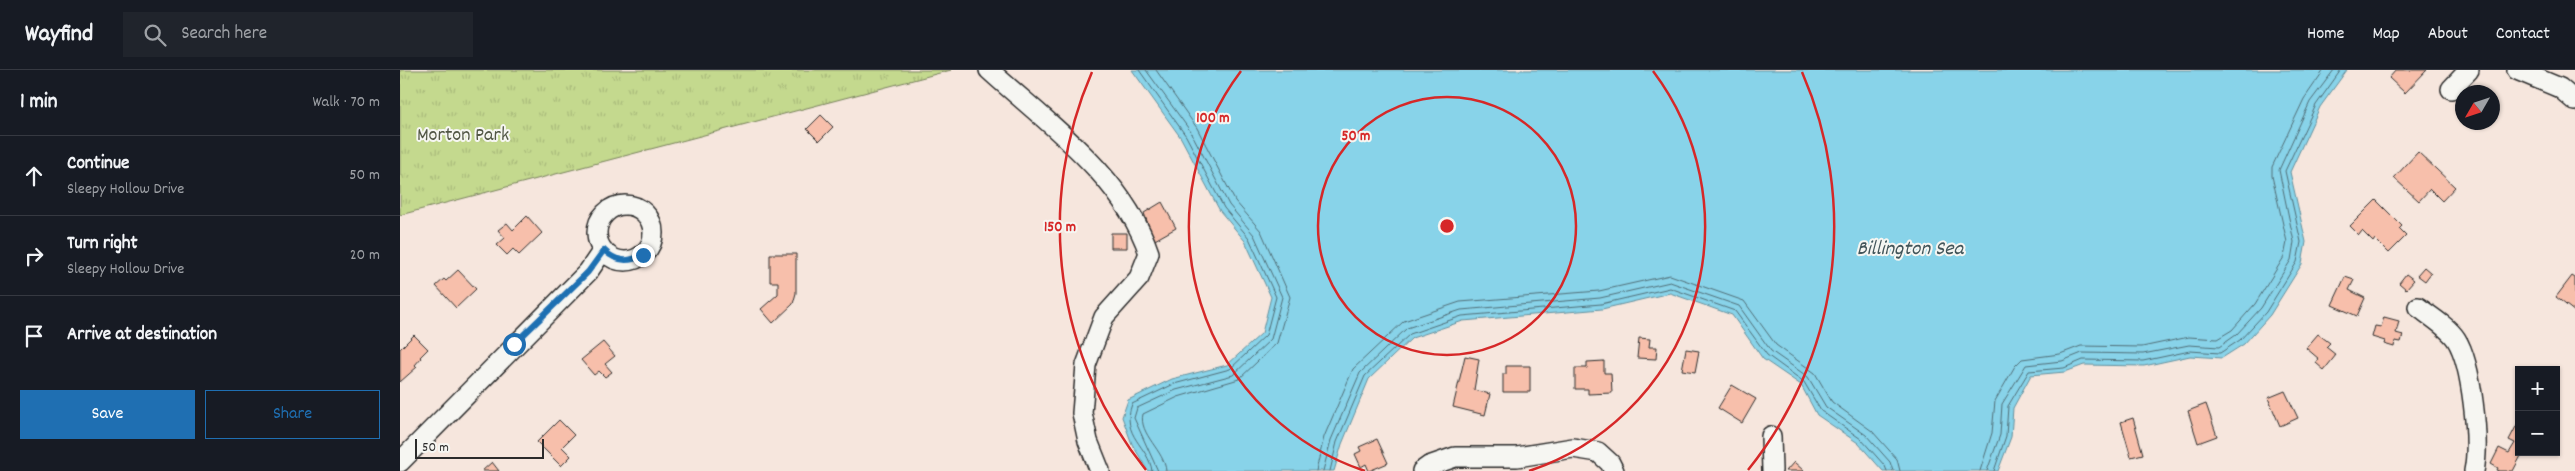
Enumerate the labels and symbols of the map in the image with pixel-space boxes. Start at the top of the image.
north arrow [2455,85,2500,130]
text: 100 m [1196,108,1230,130]
park label: Morton Park [417,122,509,150]
text: 50 m [1342,126,1370,148]
text: 150 m [1044,217,1076,239]
centre of rings [1438,217,1456,235]
water label: Billington Sea [1857,235,1964,265]
route end [632,244,655,267]
route start [503,333,526,356]
scale bar [415,436,544,459]

